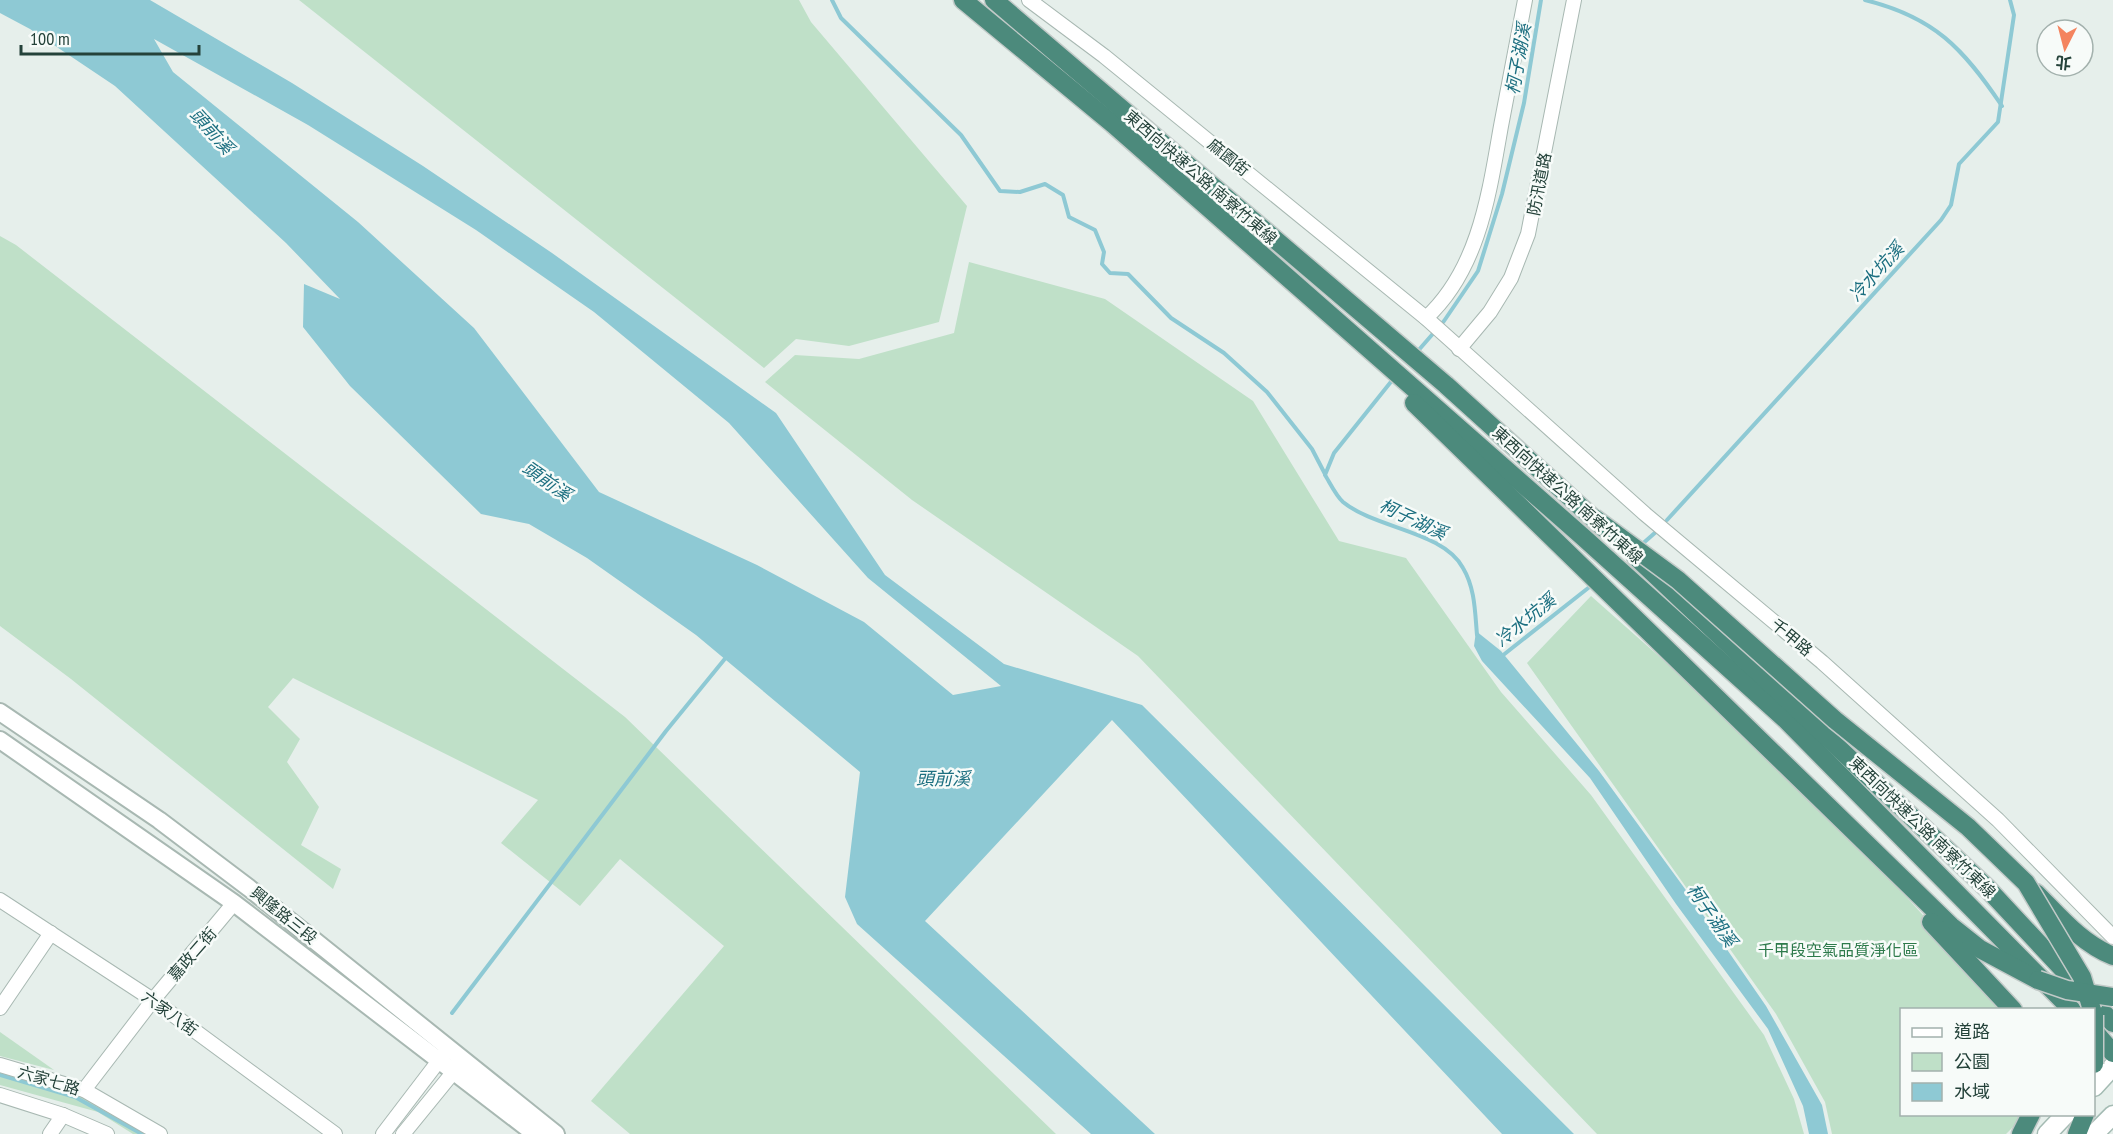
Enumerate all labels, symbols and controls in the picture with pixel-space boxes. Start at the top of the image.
scale bar [21,18,200,56]
north arrow [2035,18,2095,78]
water label: 柯子湖溪 [1500,19,1536,96]
text: 100 m [30,27,70,50]
text: 北 [2054,52,2072,74]
water label: 頭前溪 [185,103,241,161]
street label: 東西向快速公路 南寮竹東線 [1121,105,1281,249]
street label: 麻園街 [1204,134,1254,180]
street label: 防汛道路 [1523,151,1555,217]
water label: 冷水坑溪 [1843,235,1911,306]
street label: 東西向快速公路 南寮竹東線 [1489,422,1647,568]
water label: 頭前溪 [518,456,578,508]
water label: 柯子湖溪 [1376,493,1453,546]
water label: 冷水坑溪 [1490,587,1563,652]
street label: 千甲路 [1767,614,1817,660]
street label: 東西向快速公路 南寮竹東線 [1846,752,2000,902]
water label: 頭前溪 [916,767,973,790]
water label: 柯子湖溪 [1682,879,1744,954]
street label: 興隆路三段 [247,882,321,948]
street label: 嘉政二街 [163,923,221,985]
park label: 千甲段空氣品質淨化區 [1758,940,1918,960]
street label: 六家八街 [138,986,202,1040]
legend [1900,1008,2095,1116]
text: 道路 [1954,1020,1990,1043]
text: 公園 [1954,1050,1990,1073]
street label: 六家七路 [15,1061,83,1099]
text: 水域 [1954,1080,1990,1103]

